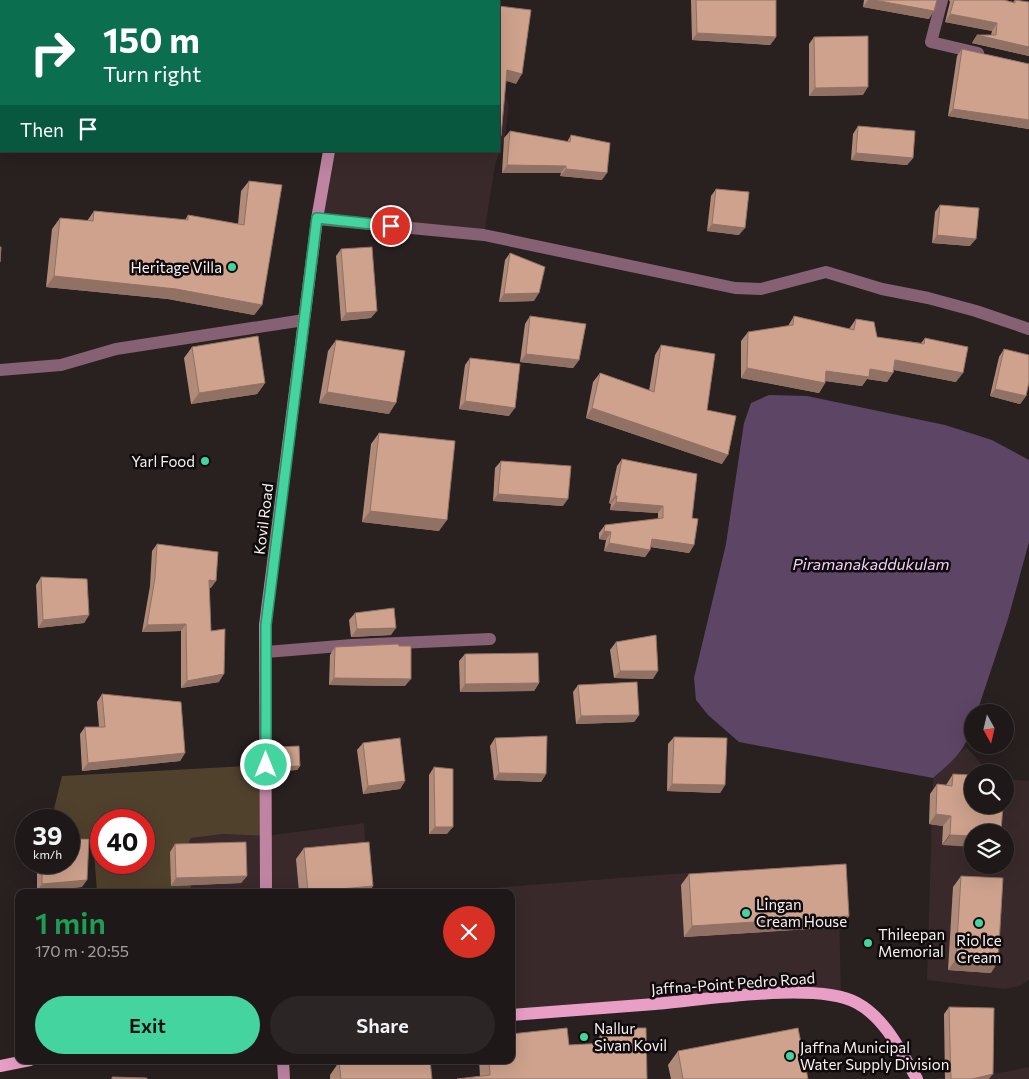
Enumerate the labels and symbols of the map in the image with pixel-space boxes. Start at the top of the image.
pin [370,205,412,247]
place label: Heritage Villa [131,258,222,276]
marker: Heritage Villa [226,261,238,273]
place label: Yarl Food [131,452,195,470]
marker: Yarl Food [199,455,211,467]
street label: Kovil Road [250,482,276,556]
water label: Piramanakaddukulam [792,554,950,573]
north arrow [964,704,1014,754]
position arrow [239,738,291,790]
speed limit sign: 40 [90,809,155,874]
place label: Lingan Cream House [756,895,847,930]
marker: Lingan Cream House [740,907,752,919]
marker: Rio Ice Cream [973,917,985,929]
place label: Thileepan Memorial [878,925,945,960]
place label: Rio Ice Cream [956,931,1002,966]
marker: Thileepan Memorial [862,937,874,949]
street label: Jaffna-Point Pedro Road [650,968,816,998]
place label: Nallur Sivan Kovil [594,1019,667,1054]
marker: Nallur Sivan Kovil [578,1031,590,1043]
place label: Jaffna Municipal Water Supply Division [800,1038,949,1073]
marker: Jaffna Municipal Water Supply Division [784,1050,796,1062]

